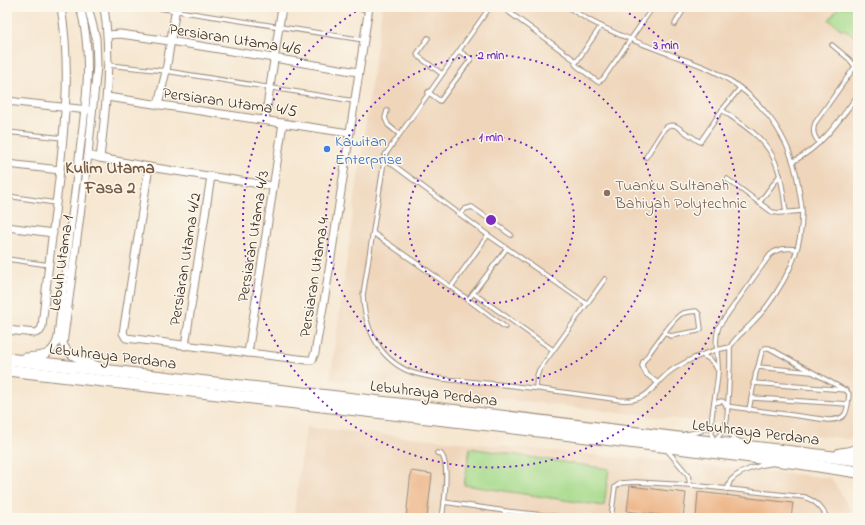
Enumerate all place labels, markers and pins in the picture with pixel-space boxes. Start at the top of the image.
place label: Kawitan Enterprise [335,130,403,172]
marker: Kawitan Enterprise [322,144,332,154]
place label: Tuanku Sultanah Bahiyah Polytechnic [614,174,748,216]
marker: Tuanku Sultanah Bahiyah Polytechnic [602,188,612,198]
centre of rings [484,213,498,227]

